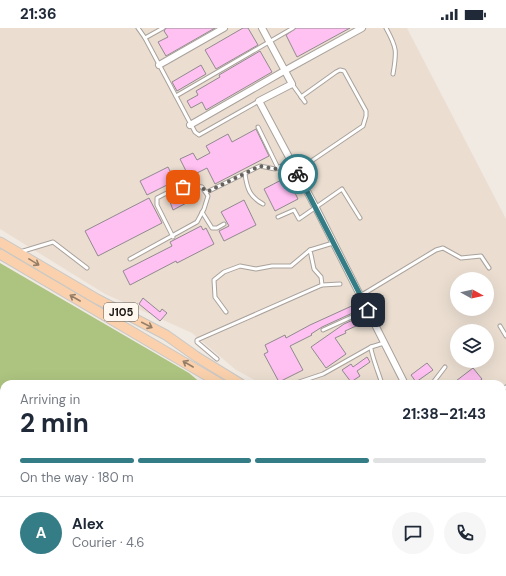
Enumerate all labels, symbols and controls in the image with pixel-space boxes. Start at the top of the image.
text: 21:36 [20,4,56,24]
courier [278,154,318,194]
icon: bike [287,163,309,185]
pin [166,170,200,204]
icon: bag [172,176,194,198]
one-way arrow [28,258,40,266]
north arrow [450,272,494,316]
map controls [450,272,494,368]
one-way arrow [70,293,82,301]
pin [351,293,385,327]
icon: home [357,299,379,321]
road number: J105 [104,303,138,321]
one-way arrow [141,322,153,329]
button: layers [450,324,494,368]
one-way arrow [182,359,194,367]
text: Arriving in [20,391,80,408]
text: 21:38–21:43 [402,404,486,424]
text: 2 min [20,406,89,440]
text: On the way · 180 m [20,469,134,486]
button: chat [392,512,434,554]
button: phone [444,512,486,554]
text: Alex [72,514,104,534]
text: A [36,523,46,543]
text: Courier · 4.6 [72,534,144,551]

